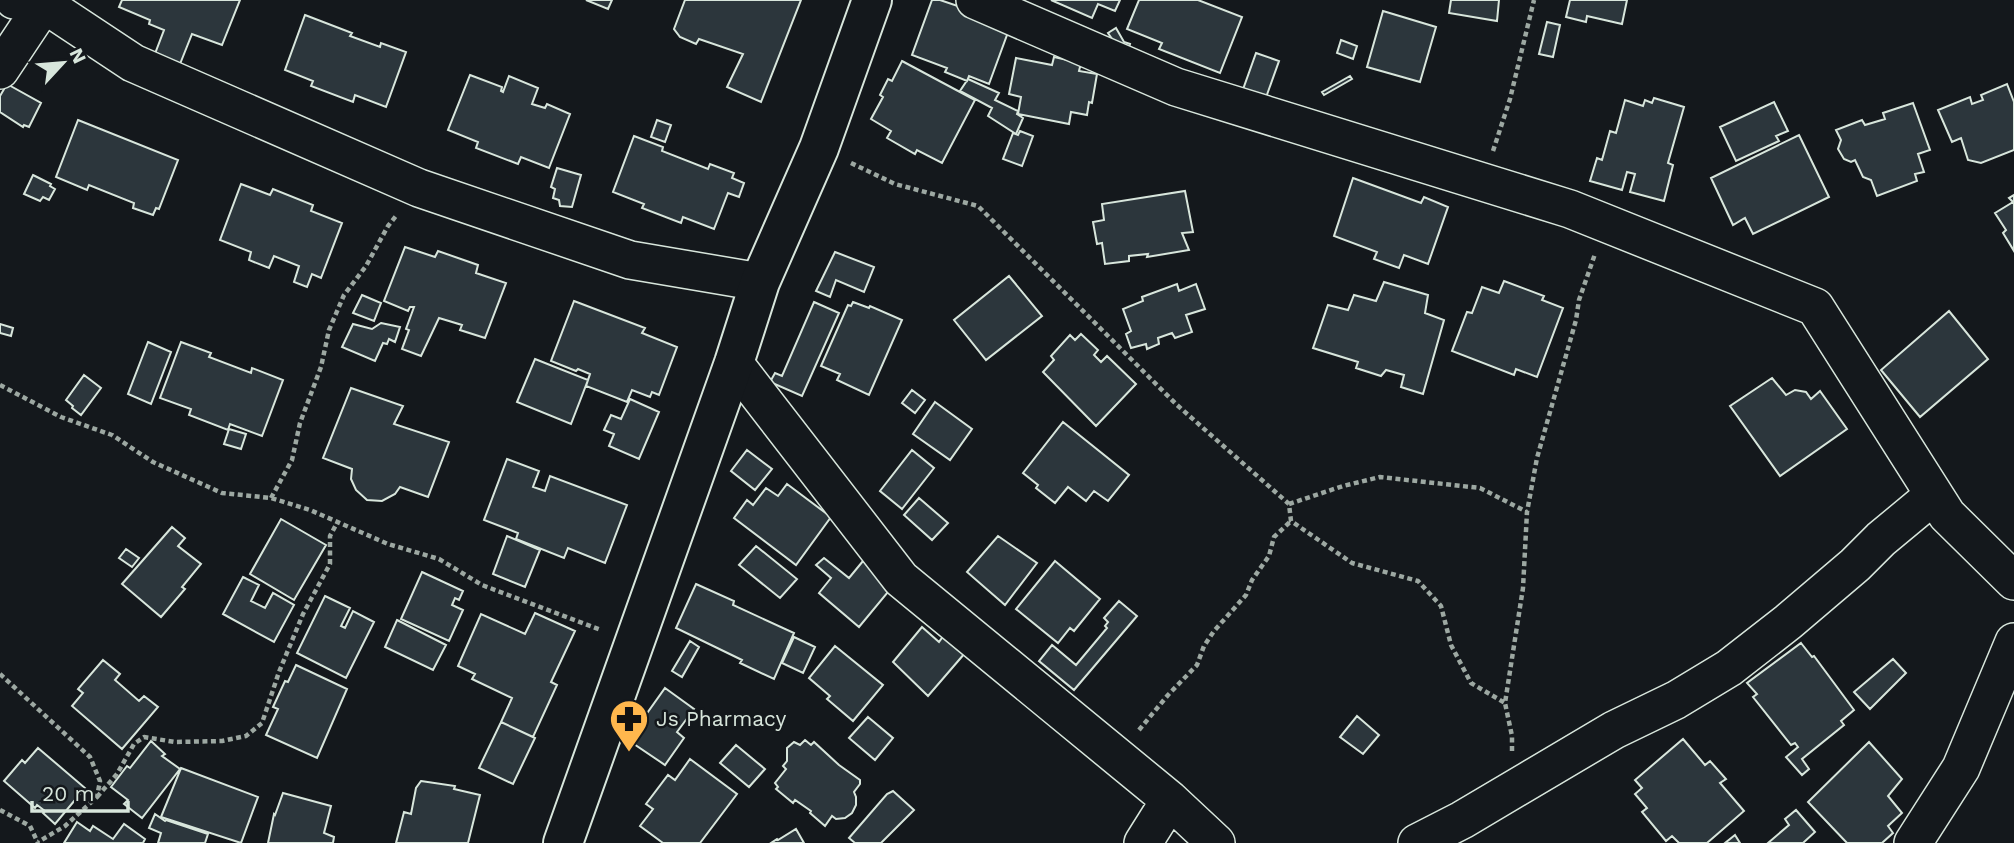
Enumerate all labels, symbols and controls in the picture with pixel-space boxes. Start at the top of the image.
north arrow [28,28,98,98]
text: N [64,44,91,67]
pharmacy icon: Js Pharmacy [608,698,650,753]
place label: Js Pharmacy [656,706,786,731]
scale bar [32,770,128,814]
text: 20 m [42,781,94,806]

